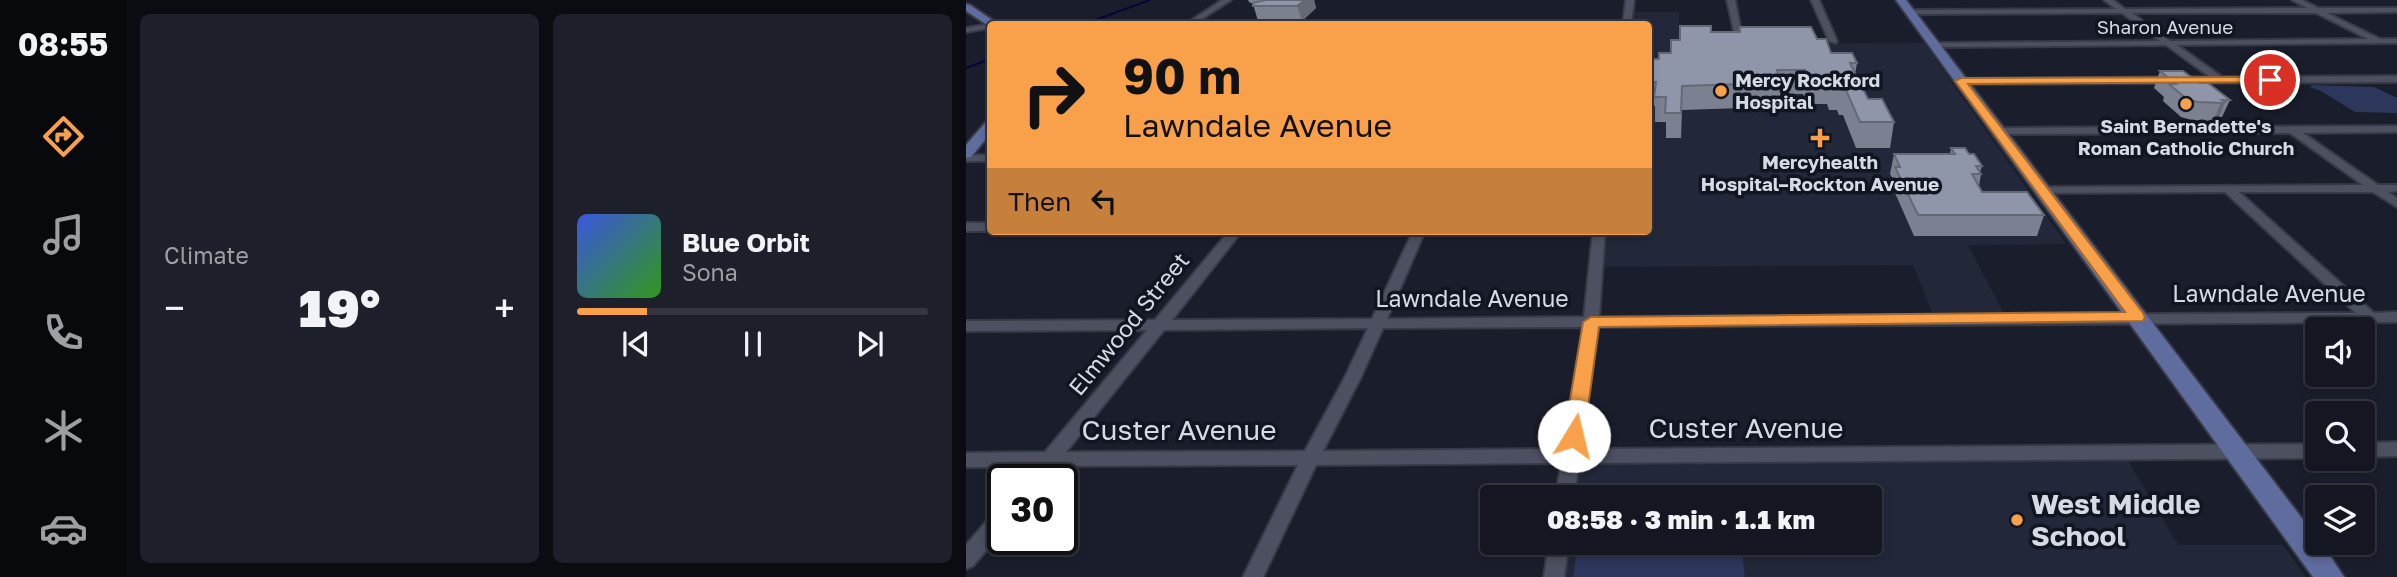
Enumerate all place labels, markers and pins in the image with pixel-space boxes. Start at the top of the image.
pin [2240,50,2300,110]
place label: Mercy Rockford Hospital [1735,68,1880,113]
marker: Mercy Rockford Hospital [1713,83,1729,99]
marker: Saint Bernadette's Roman Catholic Church [2178,96,2194,112]
place label: Saint Bernadette's Roman Catholic Church [2078,114,2294,159]
marker: Mercyhealth Hospital–Rockton Avenue [1810,128,1830,148]
place label: Mercyhealth Hospital–Rockton Avenue [1701,150,1939,195]
place label: West Middle School [2031,487,2201,552]
marker: West Middle School [2009,512,2025,528]

